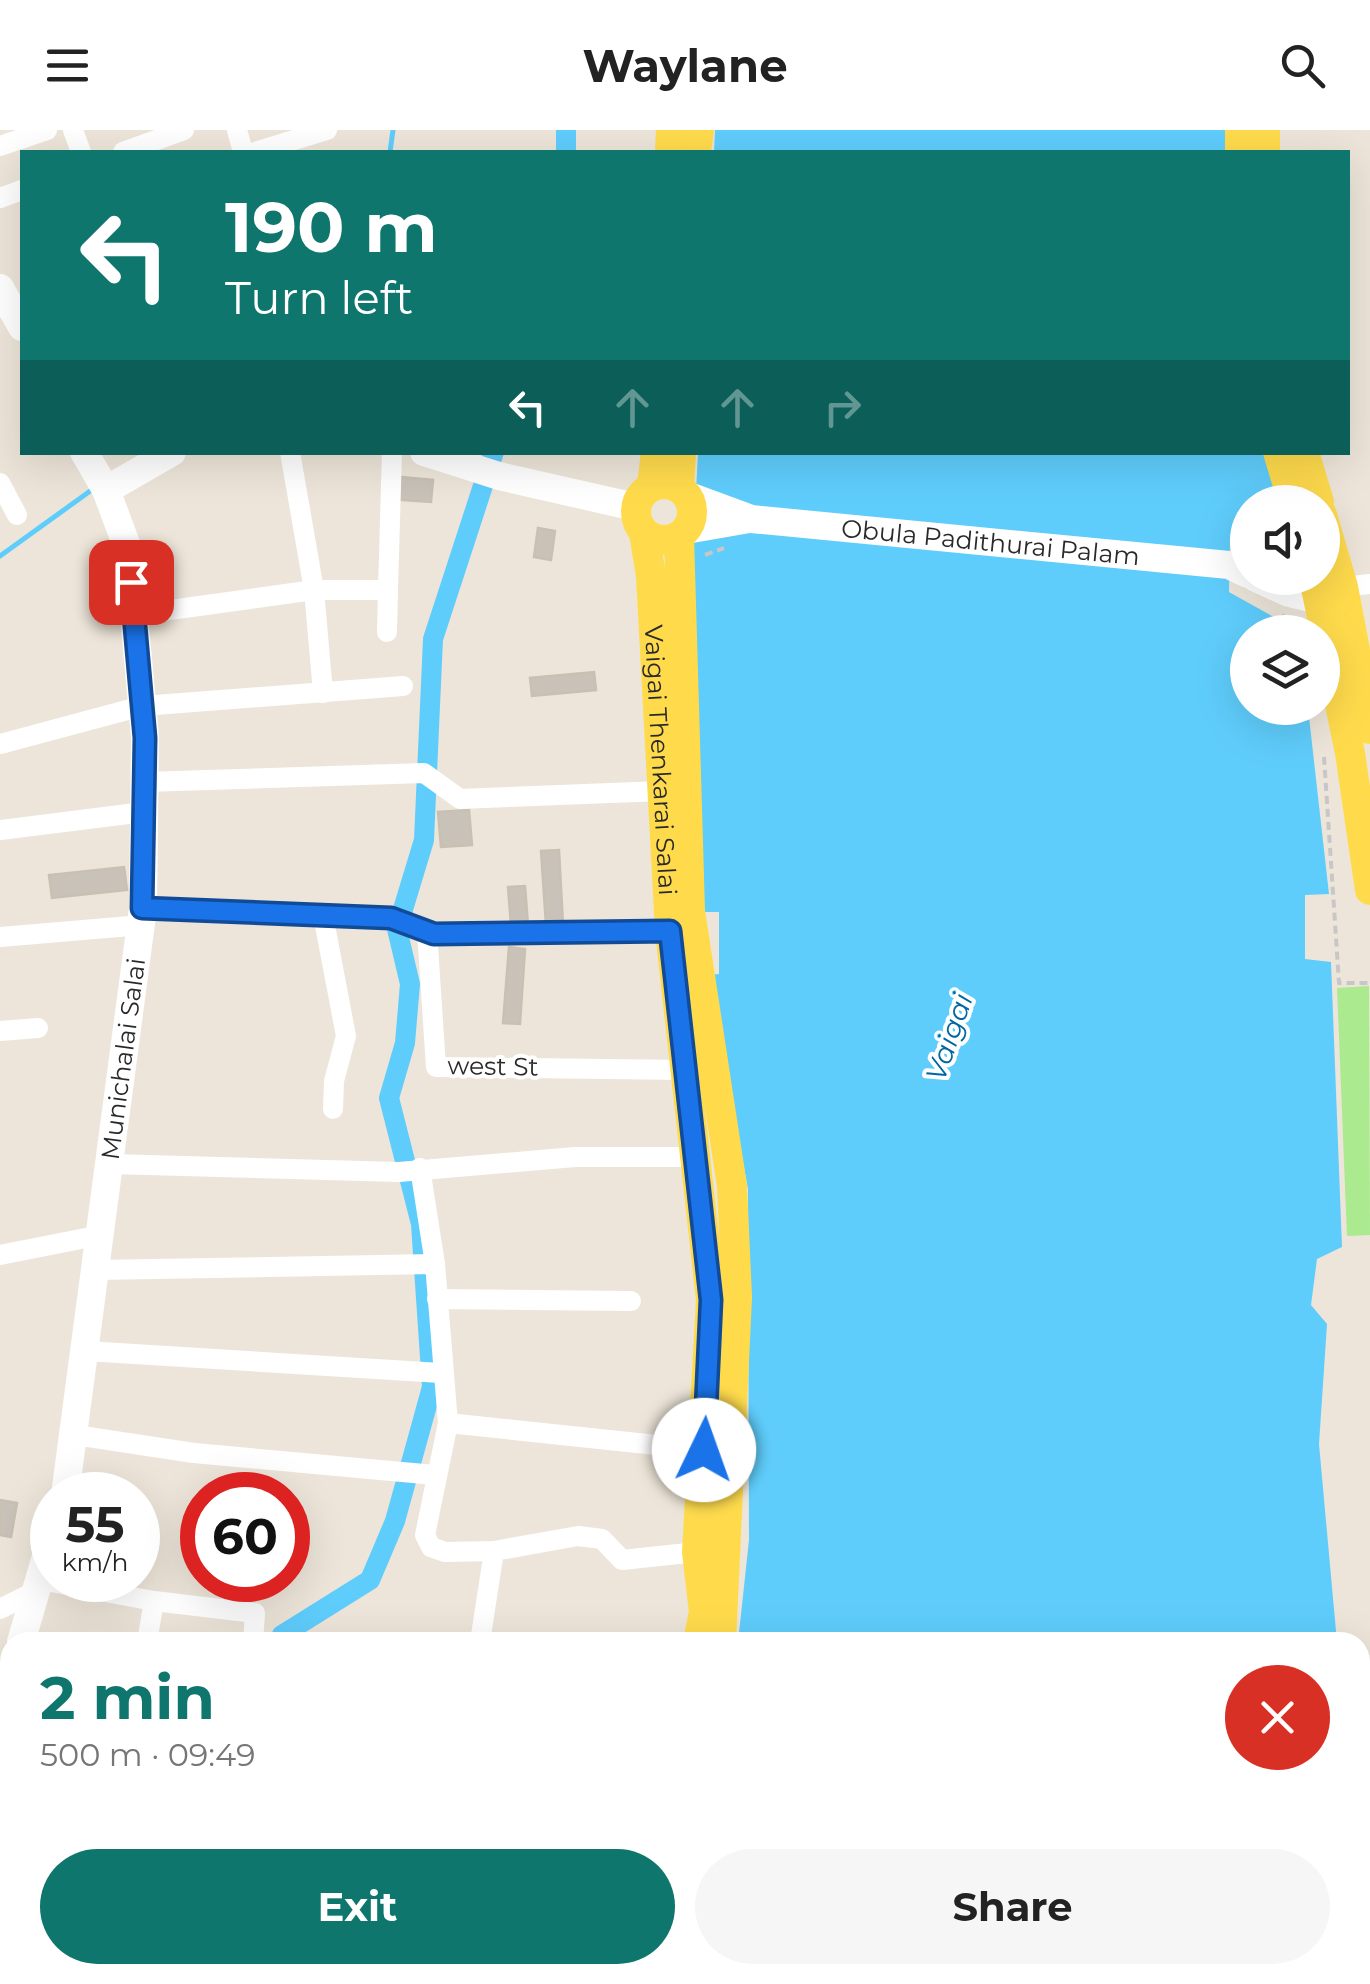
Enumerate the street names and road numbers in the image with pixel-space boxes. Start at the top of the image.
street label: Obula Padithurai Palam [840,513,1141,571]
street label: Vaigai Thenkarai Salai [639,624,683,896]
street label: Munichalai Salai [95,956,151,1161]
street label: west St [447,1050,539,1082]

